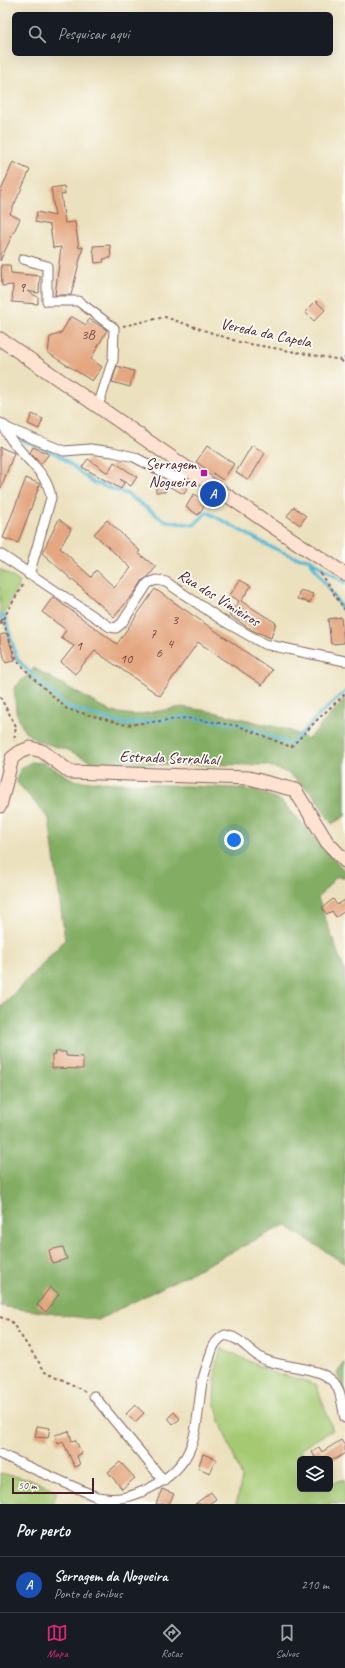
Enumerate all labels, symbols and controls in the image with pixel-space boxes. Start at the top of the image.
search box [12,12,333,56]
icon: search [26,23,48,45]
text: Pesquisar aqui [58,25,129,44]
house number: 9 [19,279,27,296]
street label: Vereda da Capela [219,314,314,353]
house number: 3B [81,326,97,343]
place label: Serragem Nogueira [146,454,198,492]
marker: Serragem Nogueira [199,468,209,478]
pin: A [200,479,226,509]
street label: Rua dos Vimieiros [174,565,265,632]
house number: 3 [172,611,180,628]
house number: 7 [150,625,157,642]
house number: 4 [167,635,175,652]
house number: 1 [76,637,83,654]
house number: 6 [156,644,163,661]
house number: 10 [120,650,134,667]
street label: Estrada Serralhal [119,746,222,770]
your location [224,830,244,850]
map controls [297,1456,333,1492]
button: layers [297,1456,333,1492]
scale bar [12,1476,94,1495]
text: 50 m [18,1478,37,1492]
text: Por perto [16,1520,70,1541]
text: Serragem da Nogueira [54,1567,167,1586]
text: A [26,1577,32,1593]
text: 210 m [301,1577,329,1593]
text: Ponto de ônibus [54,1586,122,1602]
tab: Mapa [46,1622,68,1660]
tab: Rotas [161,1622,183,1660]
tab: Salvos [275,1622,299,1660]

